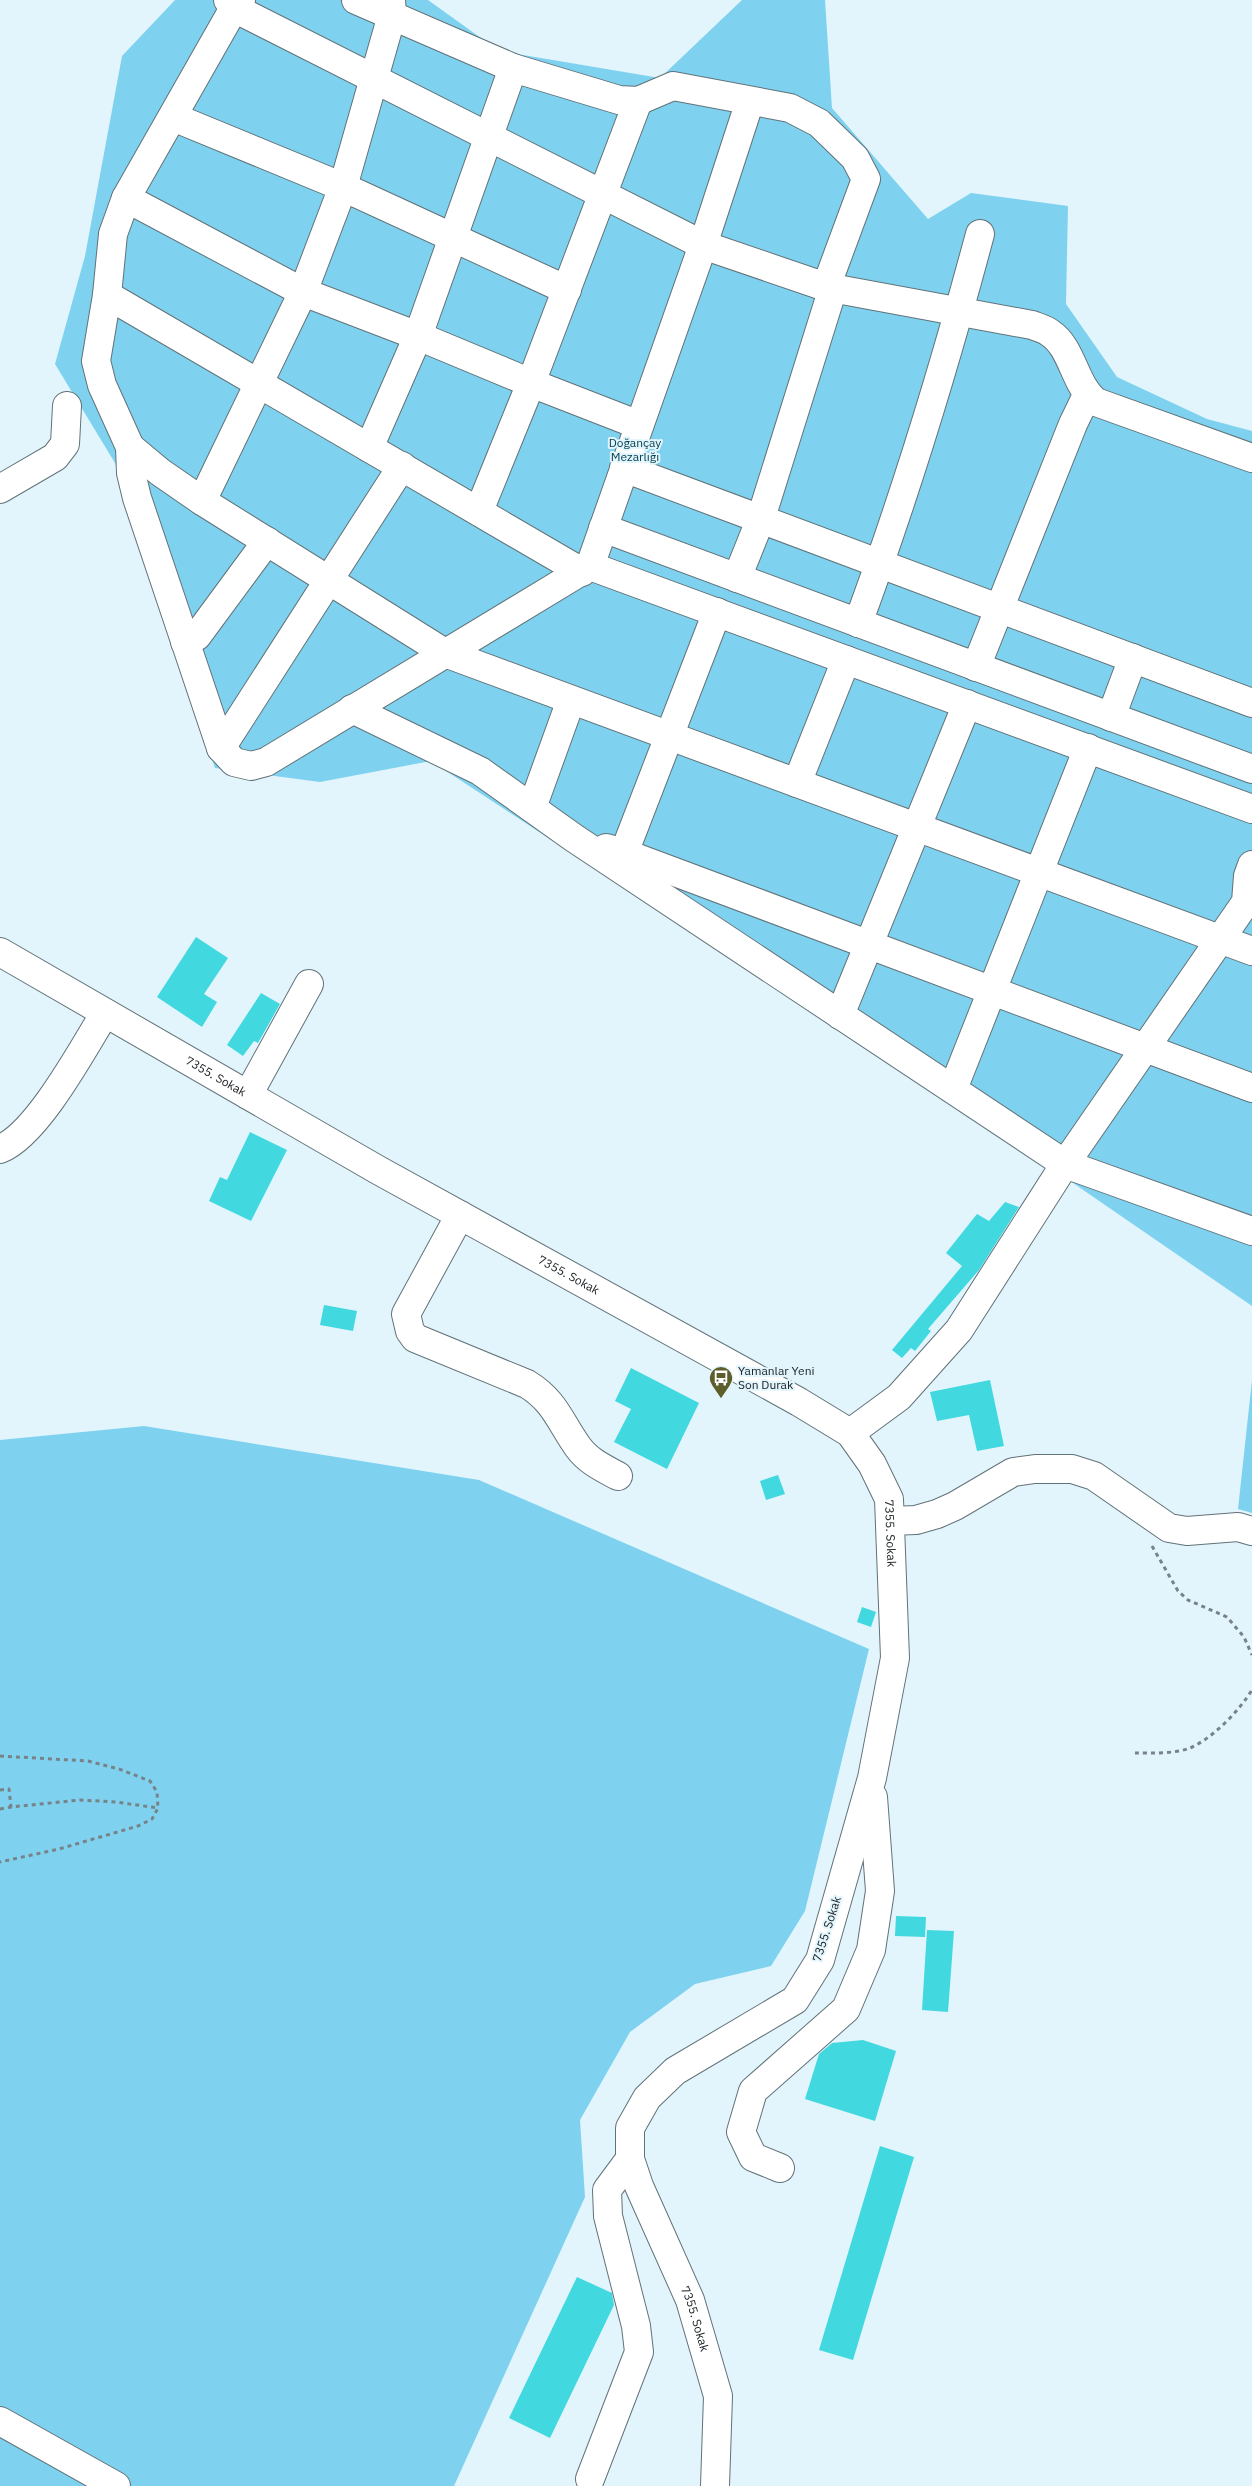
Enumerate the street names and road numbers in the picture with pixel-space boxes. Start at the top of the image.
street label: 7355. Sokak [183,1053,250,1100]
street label: 7355. Sokak [536,1252,603,1298]
street label: 7355. Sokak [882,1499,900,1568]
street label: 7355. Sokak [809,1894,844,1963]
street label: 7355. Sokak [678,2284,713,2354]

